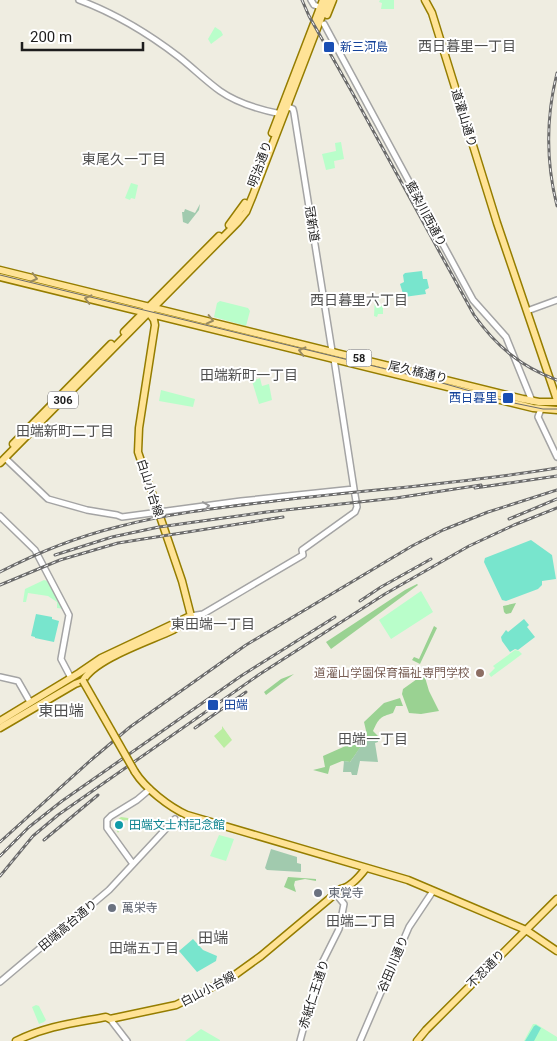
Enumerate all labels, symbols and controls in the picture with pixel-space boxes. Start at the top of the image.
scale bar [22,20,144,52]
text: 200 m [30,28,72,46]
district label: 西日暮里一丁目 [418,38,516,54]
marker: 新三河島 [322,40,336,54]
place label: 新三河島 [340,40,388,54]
street label: 道灌山通り [449,87,479,149]
street label: 明治通り [245,139,275,189]
district label: 東尾久一丁目 [82,151,166,167]
street label: 藍染川西通り [403,179,449,249]
street label: 冠新道 [302,205,322,243]
one-way arrow [30,272,39,283]
district label: 西日暮里六丁目 [310,292,408,308]
one-way arrow [83,294,92,305]
one-way arrow [205,314,214,325]
one-way arrow [297,346,306,357]
road number: 58 [346,349,372,366]
street label: 尾久橋通り [387,358,449,386]
district label: 田端新町一丁目 [200,367,298,383]
place label: 西日暮里 [449,391,497,405]
marker: 西日暮里 [501,391,515,405]
road number: 306 [48,392,78,408]
district label: 田端新町二丁目 [16,423,114,439]
street label: 白山小台線 [134,457,166,519]
one-way arrow [202,501,210,512]
district label: 東田端一丁目 [171,616,255,632]
place label: 道灌山学園保育福祉専門学校 [314,666,470,680]
marker: 道灌山学園保育福祉専門学校 [474,667,486,679]
marker: 田端 [206,698,220,712]
place label: 田端 [224,698,248,712]
district label: 東田端 [38,702,84,720]
district label: 田端一丁目 [338,731,408,747]
place label: 田端文士村記念館 [129,818,225,832]
marker: 田端文士村記念館 [113,819,125,831]
place label: 東覚寺 [328,886,364,900]
marker: 東覚寺 [312,887,324,899]
street label: 田端高台通り [36,896,100,954]
place label: 萬栄寺 [122,901,158,915]
marker: 萬栄寺 [106,902,118,914]
district label: 田端二丁目 [326,913,396,929]
district label: 田端 [198,929,228,947]
street label: 谷田川通り [375,934,411,994]
district label: 田端五丁目 [109,940,179,956]
street label: 不忍通り [464,947,508,991]
street label: 赤紙仁王通り [296,958,332,1030]
street label: 白山小台線 [178,969,238,1009]

